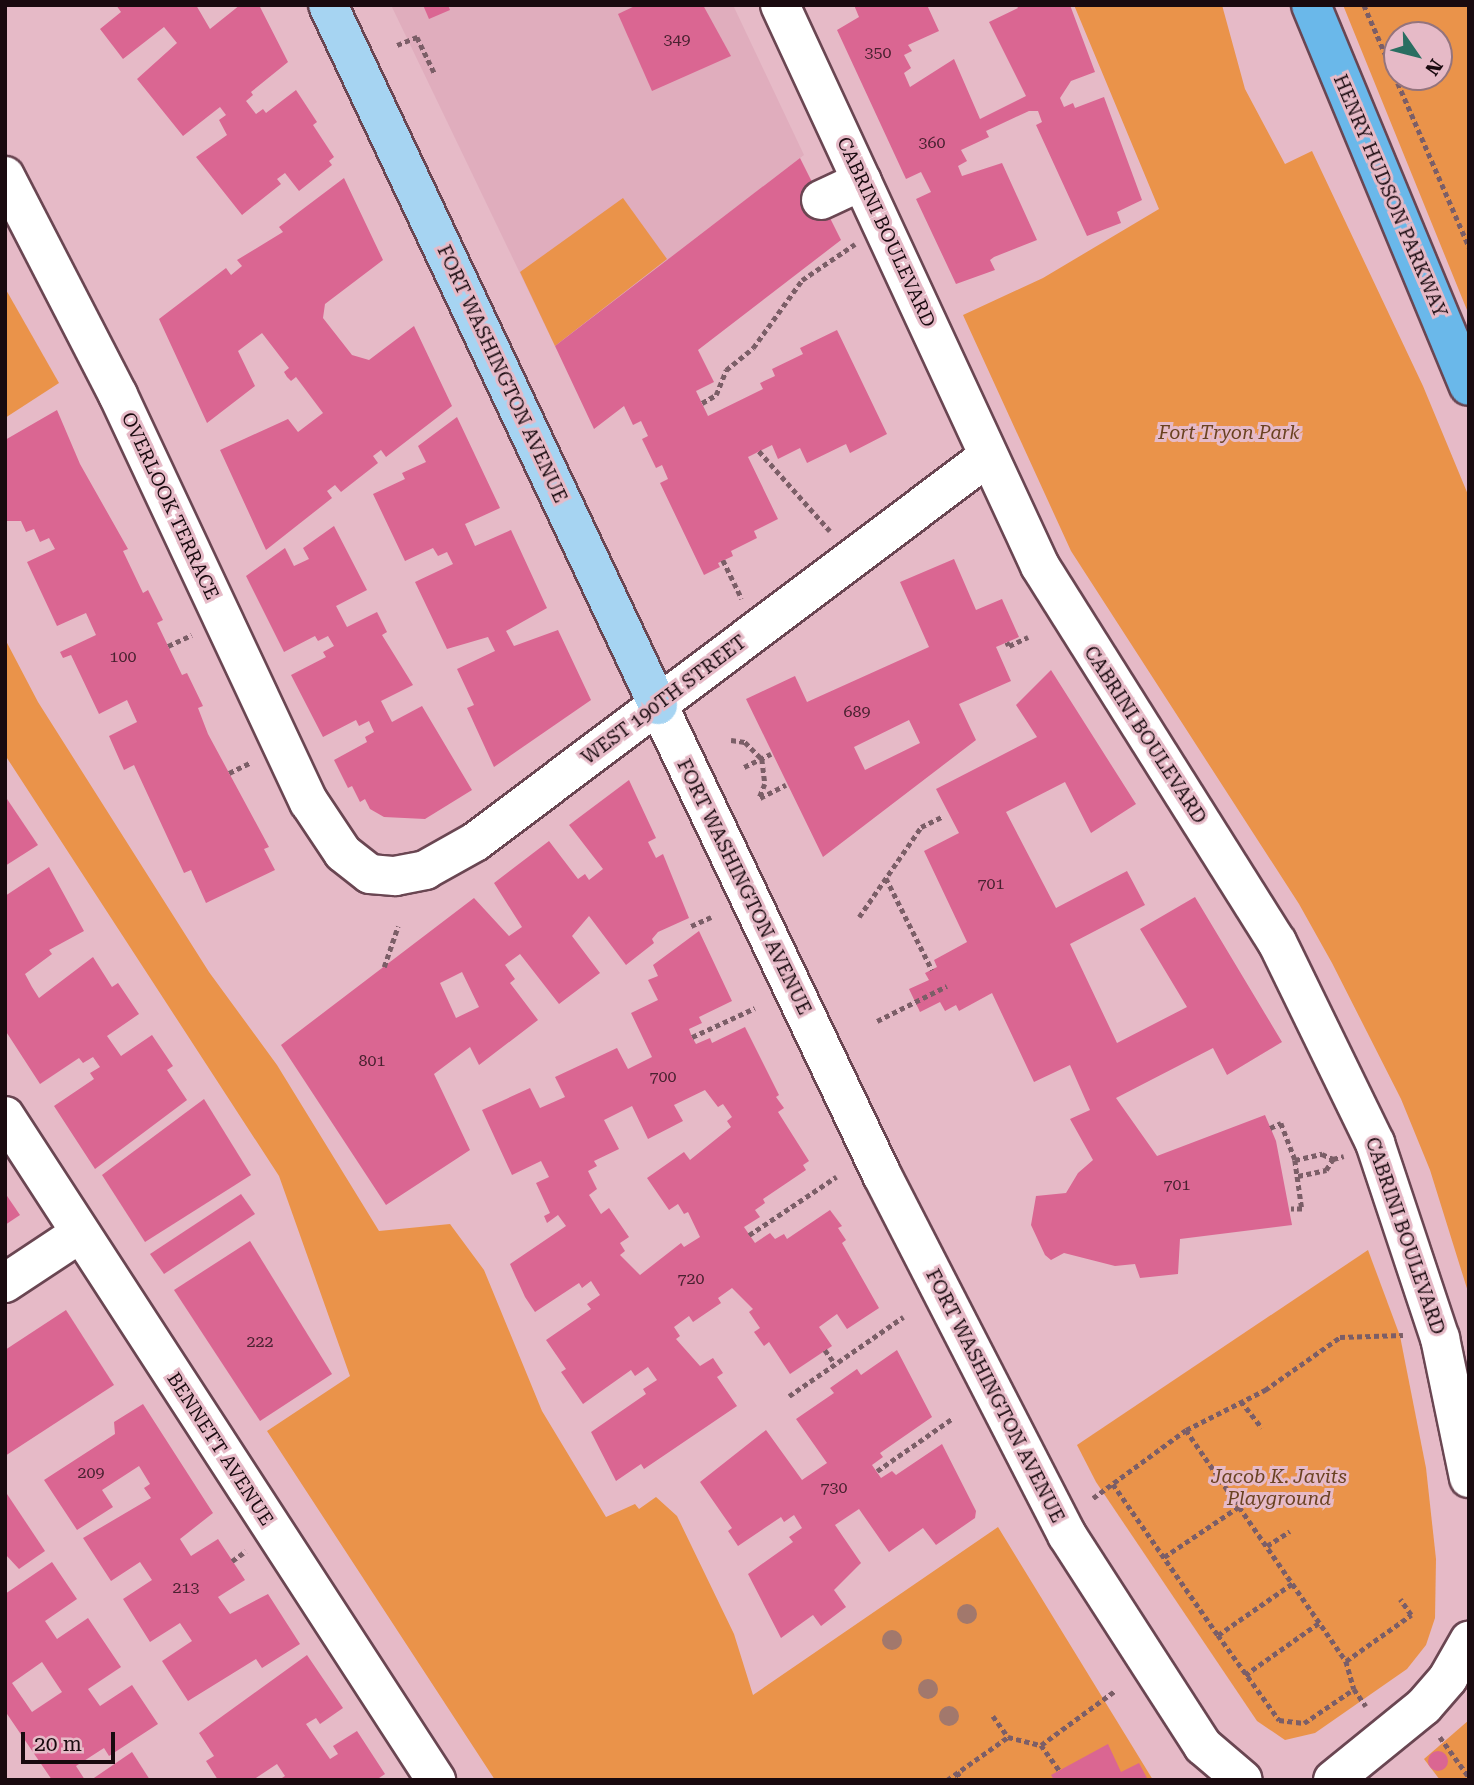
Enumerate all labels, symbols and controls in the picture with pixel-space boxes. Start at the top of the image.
north arrow [1383,21,1453,91]
house number: 349 [664,30,690,50]
house number: 350 [865,43,891,63]
text: N [1420,55,1448,80]
street label: HENRY HUDSON PARKWAY [1328,71,1452,321]
street label: CABRINI BOULEVARD [832,133,940,331]
house number: 360 [919,133,945,153]
street label: FORT WASHINGTON AVENUE [432,242,572,506]
street label: OVERLOOK TERRACE [117,409,223,603]
park label: Fort Tryon Park [1158,422,1300,444]
street label: WEST 190TH STREET [577,631,751,769]
street label: CABRINI BOULEVARD [1079,642,1211,828]
house number: 100 [110,647,136,667]
house number: 689 [844,702,870,722]
street label: FORT WASHINGTON AVENUE [672,756,816,1018]
house number: 701 [978,874,1004,894]
house number: 801 [359,1051,385,1071]
house number: 700 [650,1067,676,1087]
street label: CABRINI BOULEVARD [1360,1134,1450,1338]
house number: 701 [1164,1175,1190,1195]
street label: FORT WASHINGTON AVENUE [921,1265,1069,1527]
house number: 720 [678,1269,704,1289]
house number: 222 [247,1332,273,1352]
street label: BENNETT AVENUE [162,1368,278,1530]
house number: 209 [78,1463,104,1483]
park label: Jacob K. Javits Playground [1211,1466,1347,1510]
house number: 730 [821,1478,847,1498]
house number: 213 [173,1578,199,1598]
scale bar [24,1718,119,1762]
text: 20 m [34,1732,82,1756]

